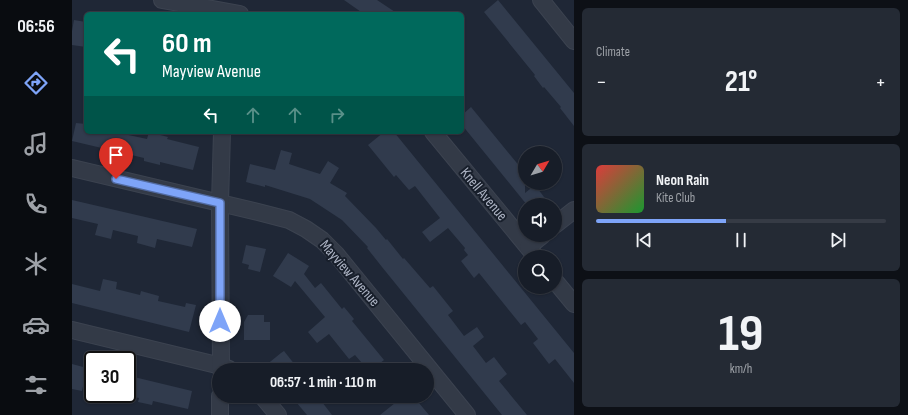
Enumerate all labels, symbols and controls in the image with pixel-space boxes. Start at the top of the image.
text: 06:56 [17,16,55,37]
text: 60 m [162,27,211,60]
icon: left [96,28,148,80]
text: Climate [596,44,630,60]
text: Mayview Avenue [162,61,261,82]
text: 21° [725,64,757,100]
icon: directions [22,69,50,97]
text: − [596,69,607,96]
text: + [875,69,886,96]
icon: left [200,104,222,126]
icon: ahead [242,104,264,126]
icon: ahead [284,104,306,126]
icon: right [326,104,348,126]
icon: music [22,130,50,158]
pin [99,138,133,179]
icon: arrive [105,144,127,166]
north arrow [518,146,562,190]
map controls [518,146,562,294]
street label: Knell Avenue [456,164,511,225]
text: Neon Rain [656,171,709,190]
icon: phone [22,190,50,218]
text: Kite Club [656,190,695,206]
button: sound [518,198,562,242]
icon: previous [633,229,655,251]
icon: pause [730,229,752,251]
icon: next [827,229,849,251]
street label: Mayview Avenue [315,236,384,311]
icon: climate [22,250,50,278]
button: search [518,250,562,294]
position arrow [199,300,241,342]
text: 19 [718,303,764,366]
icon: car [22,311,50,339]
speed limit sign: 30 [84,351,136,403]
text: km/h [730,361,752,377]
icon: filters [22,371,50,399]
text: 06:57 · 1 min · 110 m [270,373,376,392]

